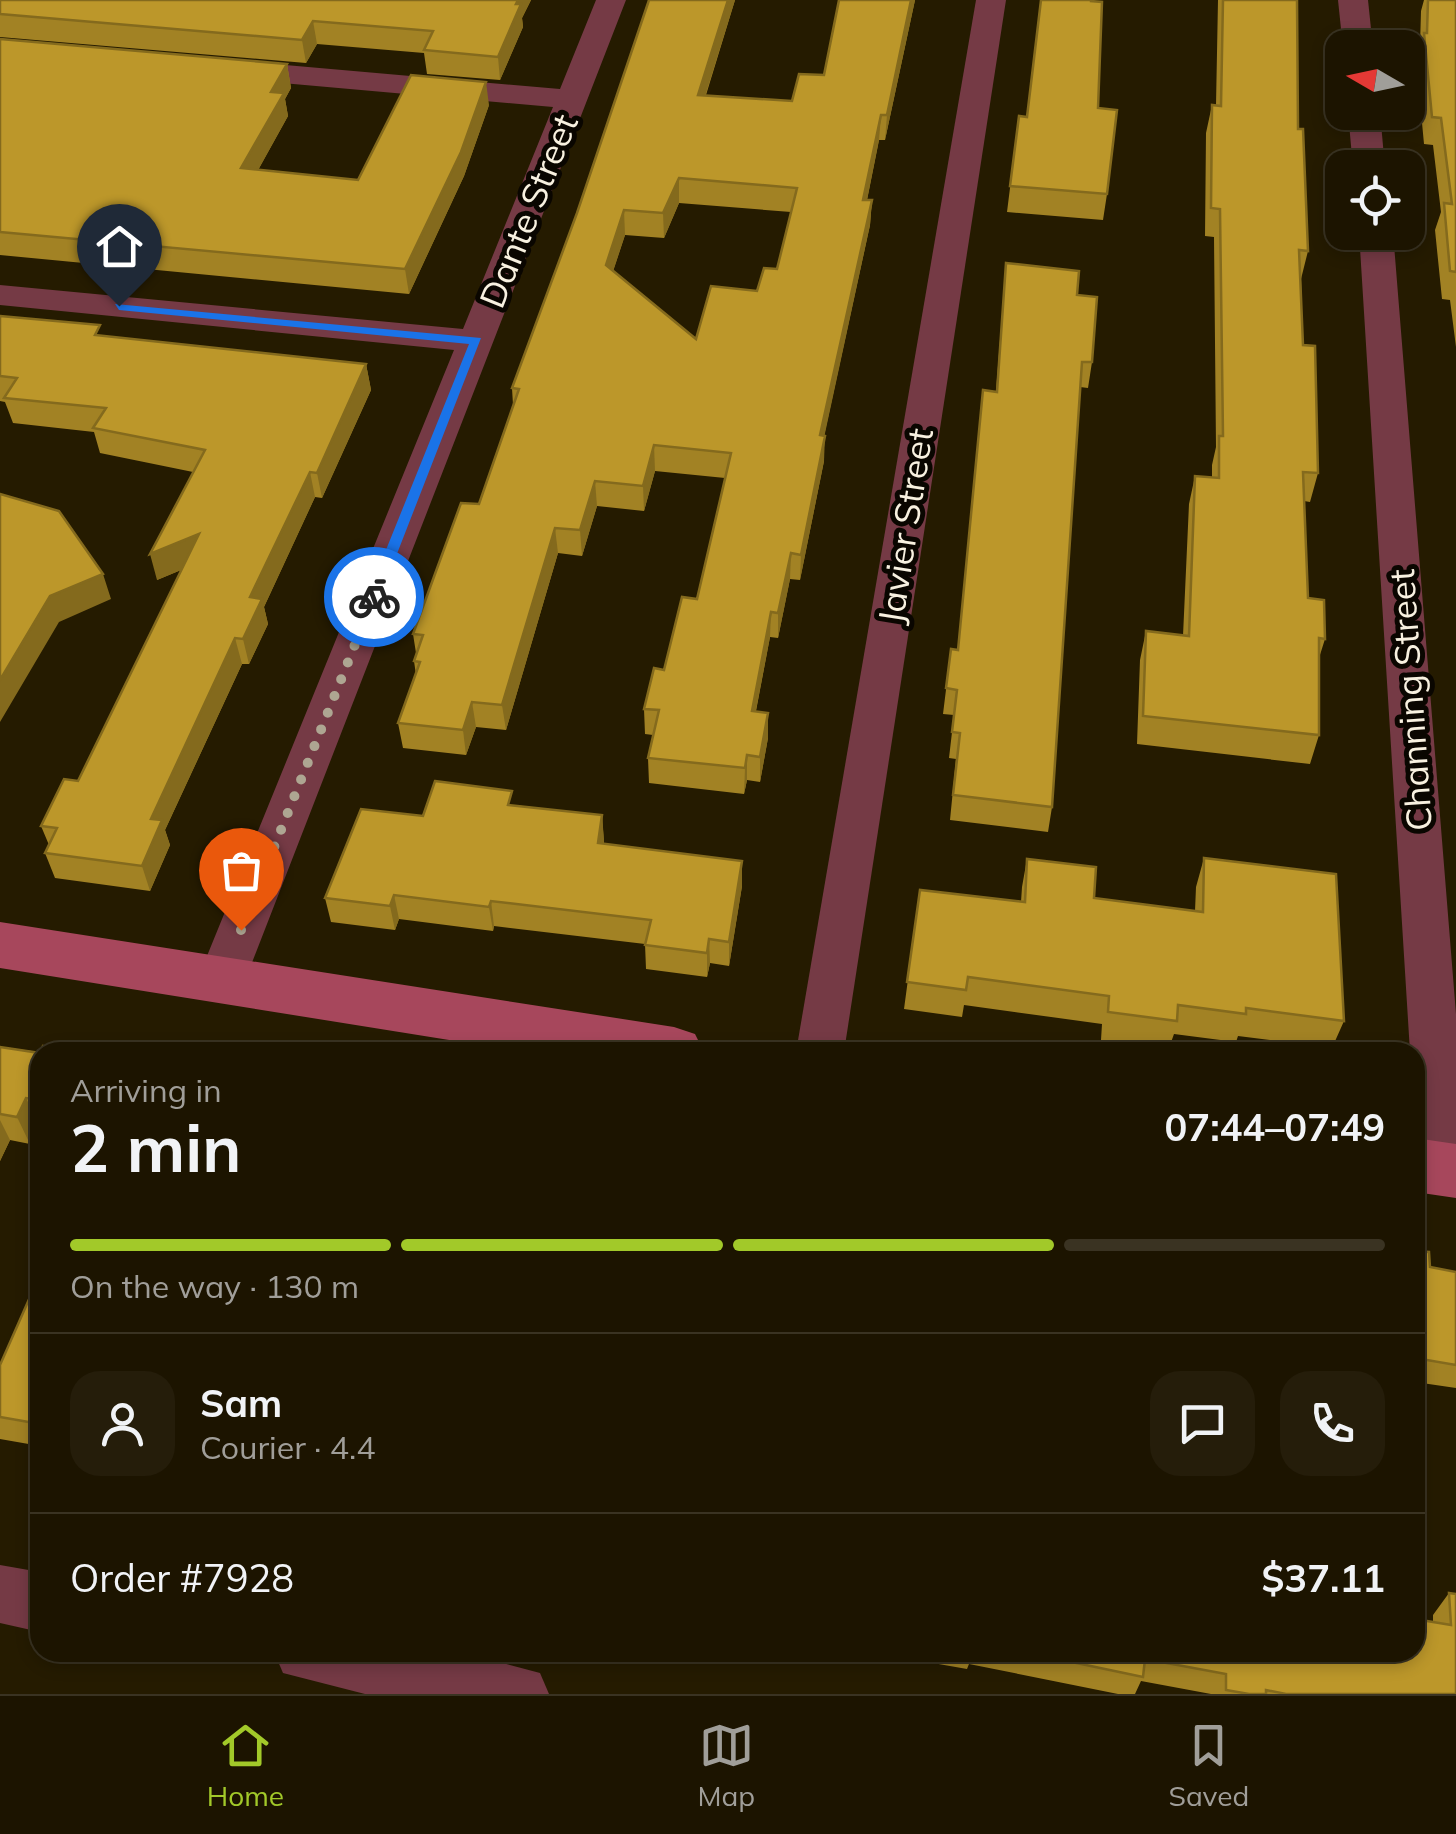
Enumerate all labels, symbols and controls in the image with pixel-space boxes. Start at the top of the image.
north arrow [1325,30,1425,130]
map controls [1325,30,1425,250]
street label: Dante Street [469,107,587,314]
button: locate [1325,150,1425,250]
pin [77,204,162,307]
icon: home [92,219,147,274]
street label: Javier Street [868,425,942,627]
courier [324,547,424,647]
street label: Channing Street [1379,568,1441,832]
icon: bike [347,570,402,625]
pin [199,828,284,931]
icon: bag [214,843,269,898]
text: Arriving in [70,1070,222,1110]
text: 07:44–07:49 [1165,1103,1385,1151]
text: 2 min [70,1107,241,1188]
text: On the way · 130 m [70,1266,359,1306]
button: person [70,1371,175,1476]
button: chat [1150,1371,1255,1476]
button: phone [1280,1371,1385,1476]
text: Sam [200,1379,282,1427]
text: Courier · 4.4 [200,1427,376,1467]
text: Order #7928 [70,1554,294,1602]
text: $37.11 [1262,1554,1385,1602]
tab: Home [207,1718,284,1813]
tab: Map [697,1718,755,1813]
tab: Saved [1168,1718,1249,1813]

